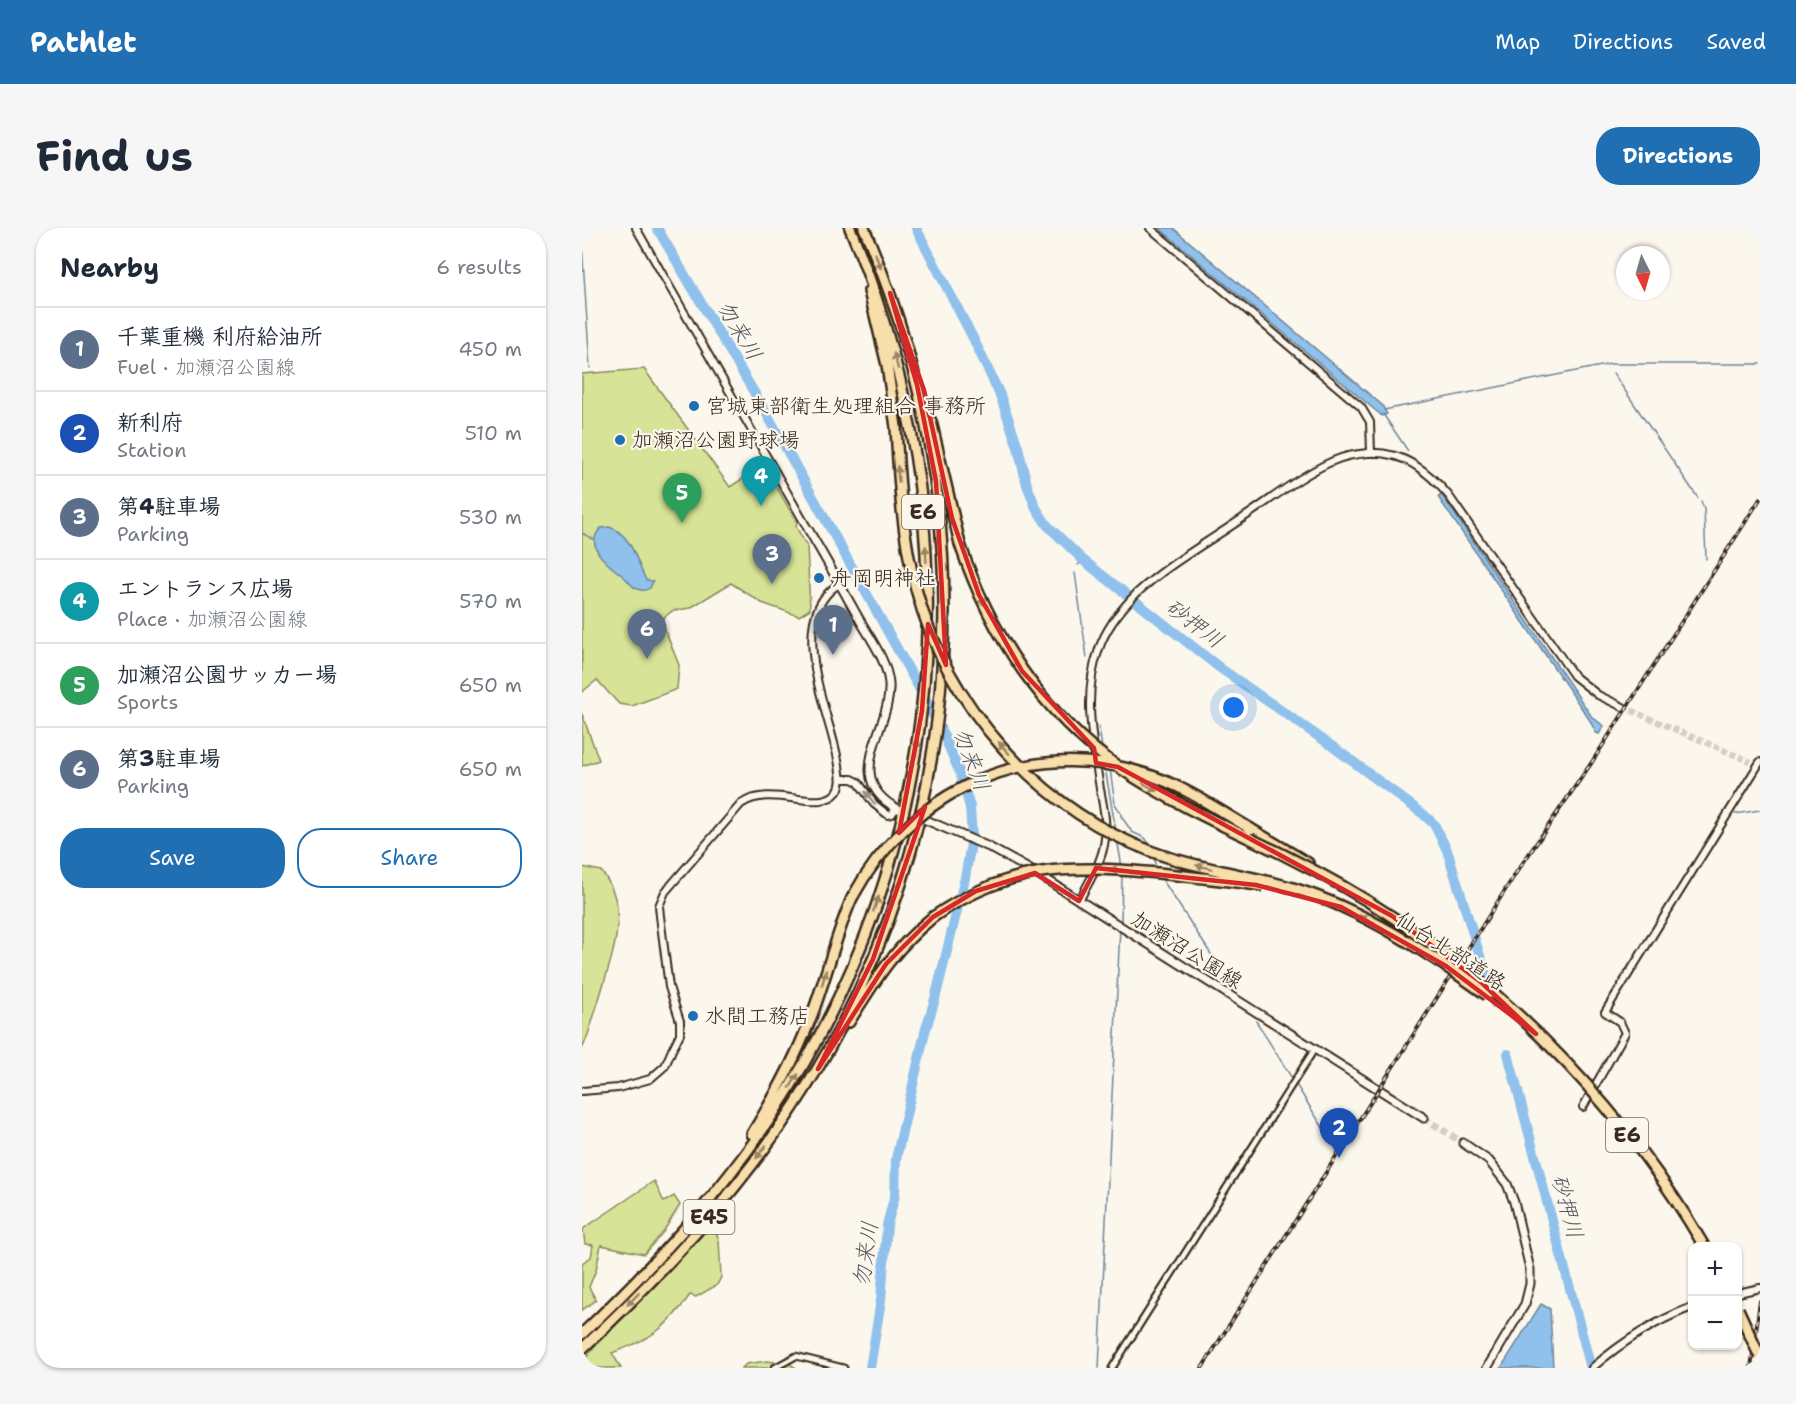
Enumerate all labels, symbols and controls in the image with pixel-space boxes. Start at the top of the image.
text: Pathlet [30,23,137,61]
text: Map [1495,28,1540,56]
text: Directions [1573,28,1673,56]
text: Saved [1706,28,1766,56]
button: Directions [1596,127,1760,185]
text: Find us [36,128,193,184]
north arrow [1616,246,1670,300]
text: Nearby [60,250,159,285]
one-way arrow [873,252,883,270]
text: 6 results [436,254,522,280]
water label: 勿来川 [710,294,769,366]
text: 千葉重機 利府給油所 [117,322,323,351]
text: 1 [75,336,84,362]
text: 450 m [458,336,522,362]
one-way arrow [891,352,900,370]
text: Fuel · 加瀬沼公園線 [117,354,295,380]
place label: 宮城東部衛生処理組合 事務所 [706,392,986,420]
marker: 宮城東部衛生処理組合 事務所 [687,399,701,413]
text: 新利府 [117,408,183,437]
text: 2 [73,420,87,446]
text: 510 m [465,420,522,446]
place label: 加瀬沼公園野球場 [632,426,800,454]
marker: 加瀬沼公園野球場 [613,433,627,447]
text: Station [117,437,186,463]
pin: 4 [742,456,780,506]
one-way arrow [894,465,903,484]
pin: 5 [662,474,702,523]
text: 第4駐車場 [117,492,220,521]
road number: E6 [902,495,944,529]
text: 3 [73,504,87,530]
text: 530 m [459,504,522,530]
text: Parking [117,521,189,547]
pin: 3 [752,534,792,584]
one-way arrow [922,544,931,563]
place label: 舟岡明神社 [831,564,936,592]
marker: 舟岡明神社 [812,571,826,585]
text: エントランス広場 [117,574,293,603]
text: 4 [73,588,87,614]
text: 570 m [459,588,522,614]
one-way arrow [976,590,985,607]
water label: 砂押川 [1160,592,1230,655]
text: Place · 加瀬沼公園線 [117,606,307,632]
pin: 1 [814,606,852,655]
pin: 6 [628,610,666,659]
text: 加瀬沼公園サッカー場 [117,660,337,689]
text: 5 [73,672,86,698]
text: 650 m [459,672,522,698]
text: Sports [117,689,178,715]
your location [1219,693,1248,722]
water label: 勿来川 [946,723,997,795]
one-way arrow [913,738,922,757]
one-way arrow [998,741,1011,756]
text: 第3駐車場 [117,744,220,773]
text: 6 [73,756,87,782]
text: 650 m [459,756,522,782]
text: Parking [117,773,189,799]
one-way arrow [1142,782,1159,792]
one-way arrow [863,790,876,806]
button: Save [60,828,285,888]
button: Share [297,828,522,888]
one-way arrow [1195,862,1214,872]
one-way arrow [1109,865,1128,875]
one-way arrow [872,895,881,913]
street label: 加瀬沼公園線 [1126,905,1248,995]
street label: 仙台北部道路 [1391,905,1511,997]
one-way arrow [1358,915,1375,924]
one-way arrow [820,969,829,987]
place label: 水間工務店 [705,1002,810,1030]
marker: 水間工務店 [686,1009,700,1023]
one-way arrow [788,1073,799,1089]
pin: 2 [1320,1108,1359,1158]
road number: E6 [1606,1118,1648,1152]
one-way arrow [756,1144,768,1159]
water label: 砂押川 [1545,1170,1590,1242]
road number: E45 [684,1200,734,1234]
water label: 勿来川 [847,1219,884,1289]
map controls [1688,1242,1742,1350]
button: + [1688,1242,1742,1296]
one-way arrow [627,1291,641,1305]
button: − [1688,1296,1742,1350]

